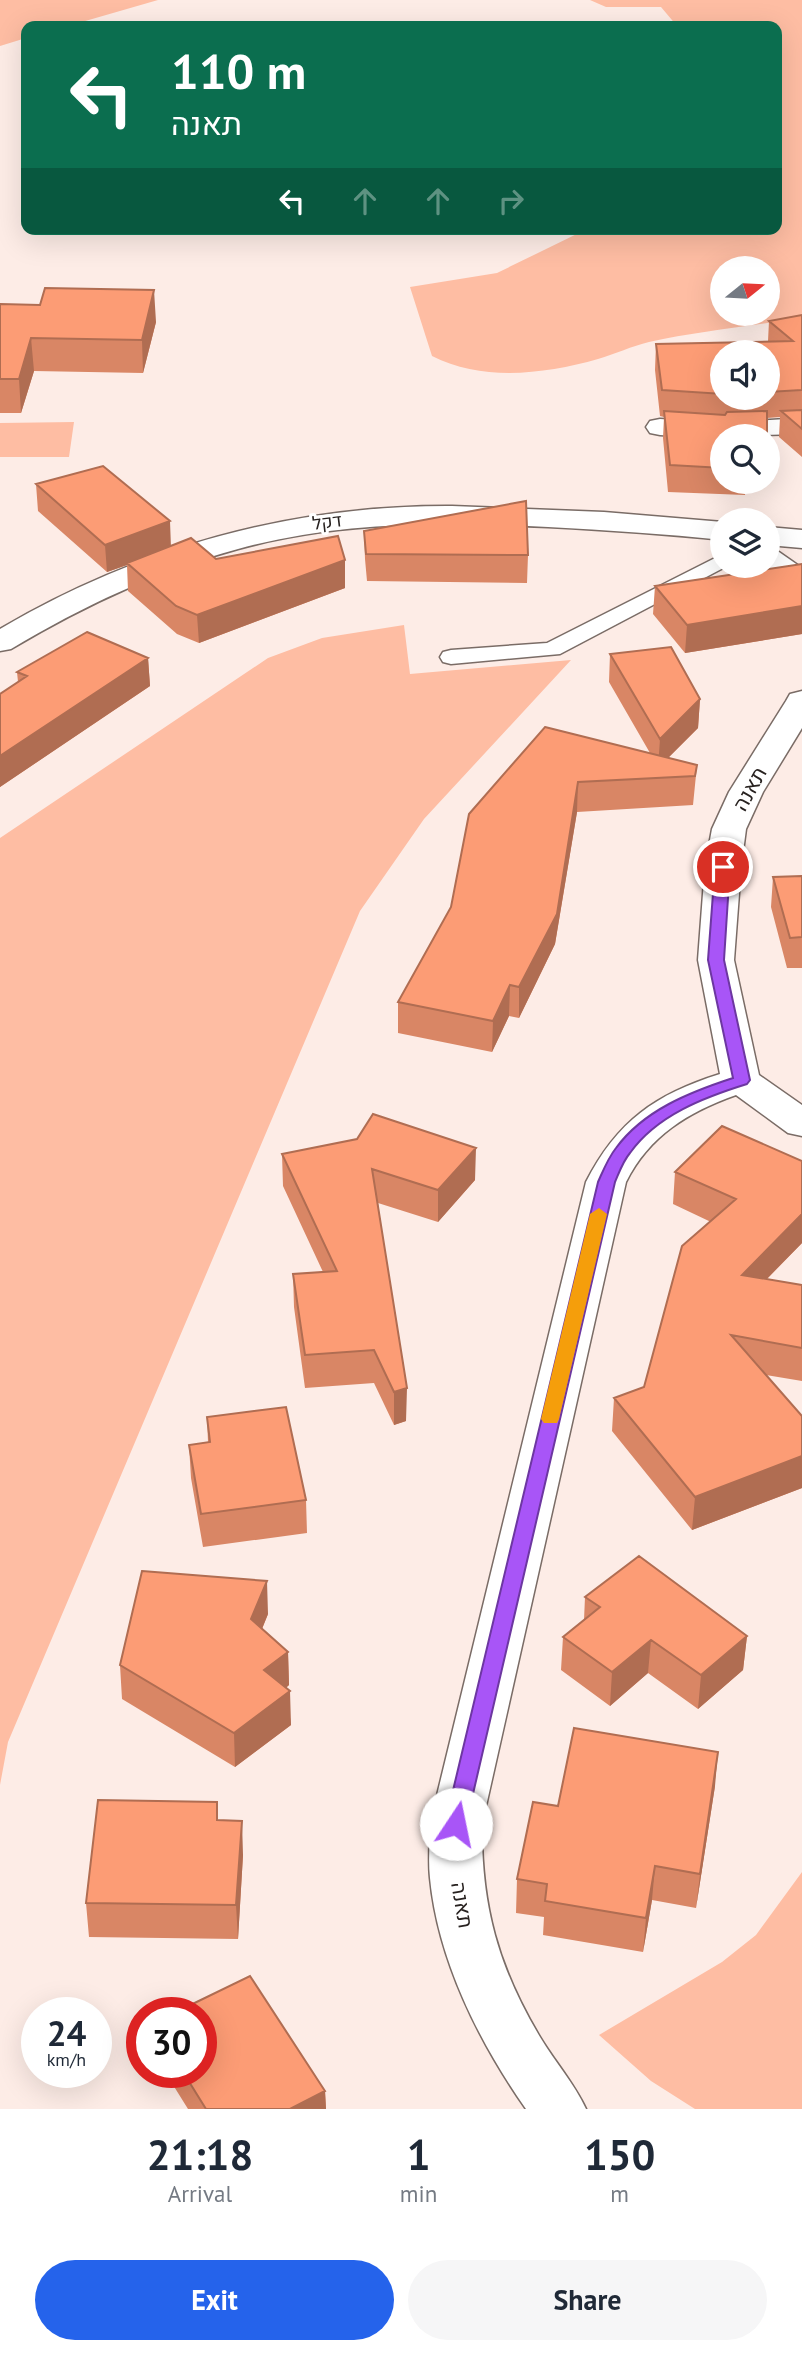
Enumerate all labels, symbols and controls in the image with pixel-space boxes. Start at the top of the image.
text: 110 m [171,39,306,103]
icon: left [56,49,147,140]
text: תאנה [171,102,242,144]
icon: left [273,182,311,220]
icon: ahead [346,182,384,220]
icon: ahead [419,182,457,220]
icon: right [492,182,530,220]
north arrow [710,256,780,326]
map controls [710,256,780,578]
button: sound [710,340,780,410]
button: search [710,424,780,494]
street label: דקל [311,508,343,535]
button: layers [710,508,780,578]
street label: תאנה [726,762,773,816]
pin [693,837,753,897]
icon: arrive [704,848,742,886]
position arrow [419,1787,493,1861]
street label: תאנה [445,1880,480,1930]
speed limit sign: 30 [126,1997,217,2088]
text: 24 [47,2010,86,2056]
text: km/h [47,2048,86,2071]
text: 21:18 [147,2127,253,2182]
text: 1 [407,2127,430,2182]
text: 150 [584,2127,655,2182]
text: Arrival [168,2179,232,2208]
text: min [400,2179,437,2208]
text: m [610,2179,629,2208]
button: Exit [35,2260,394,2340]
button: Share [408,2260,767,2340]

